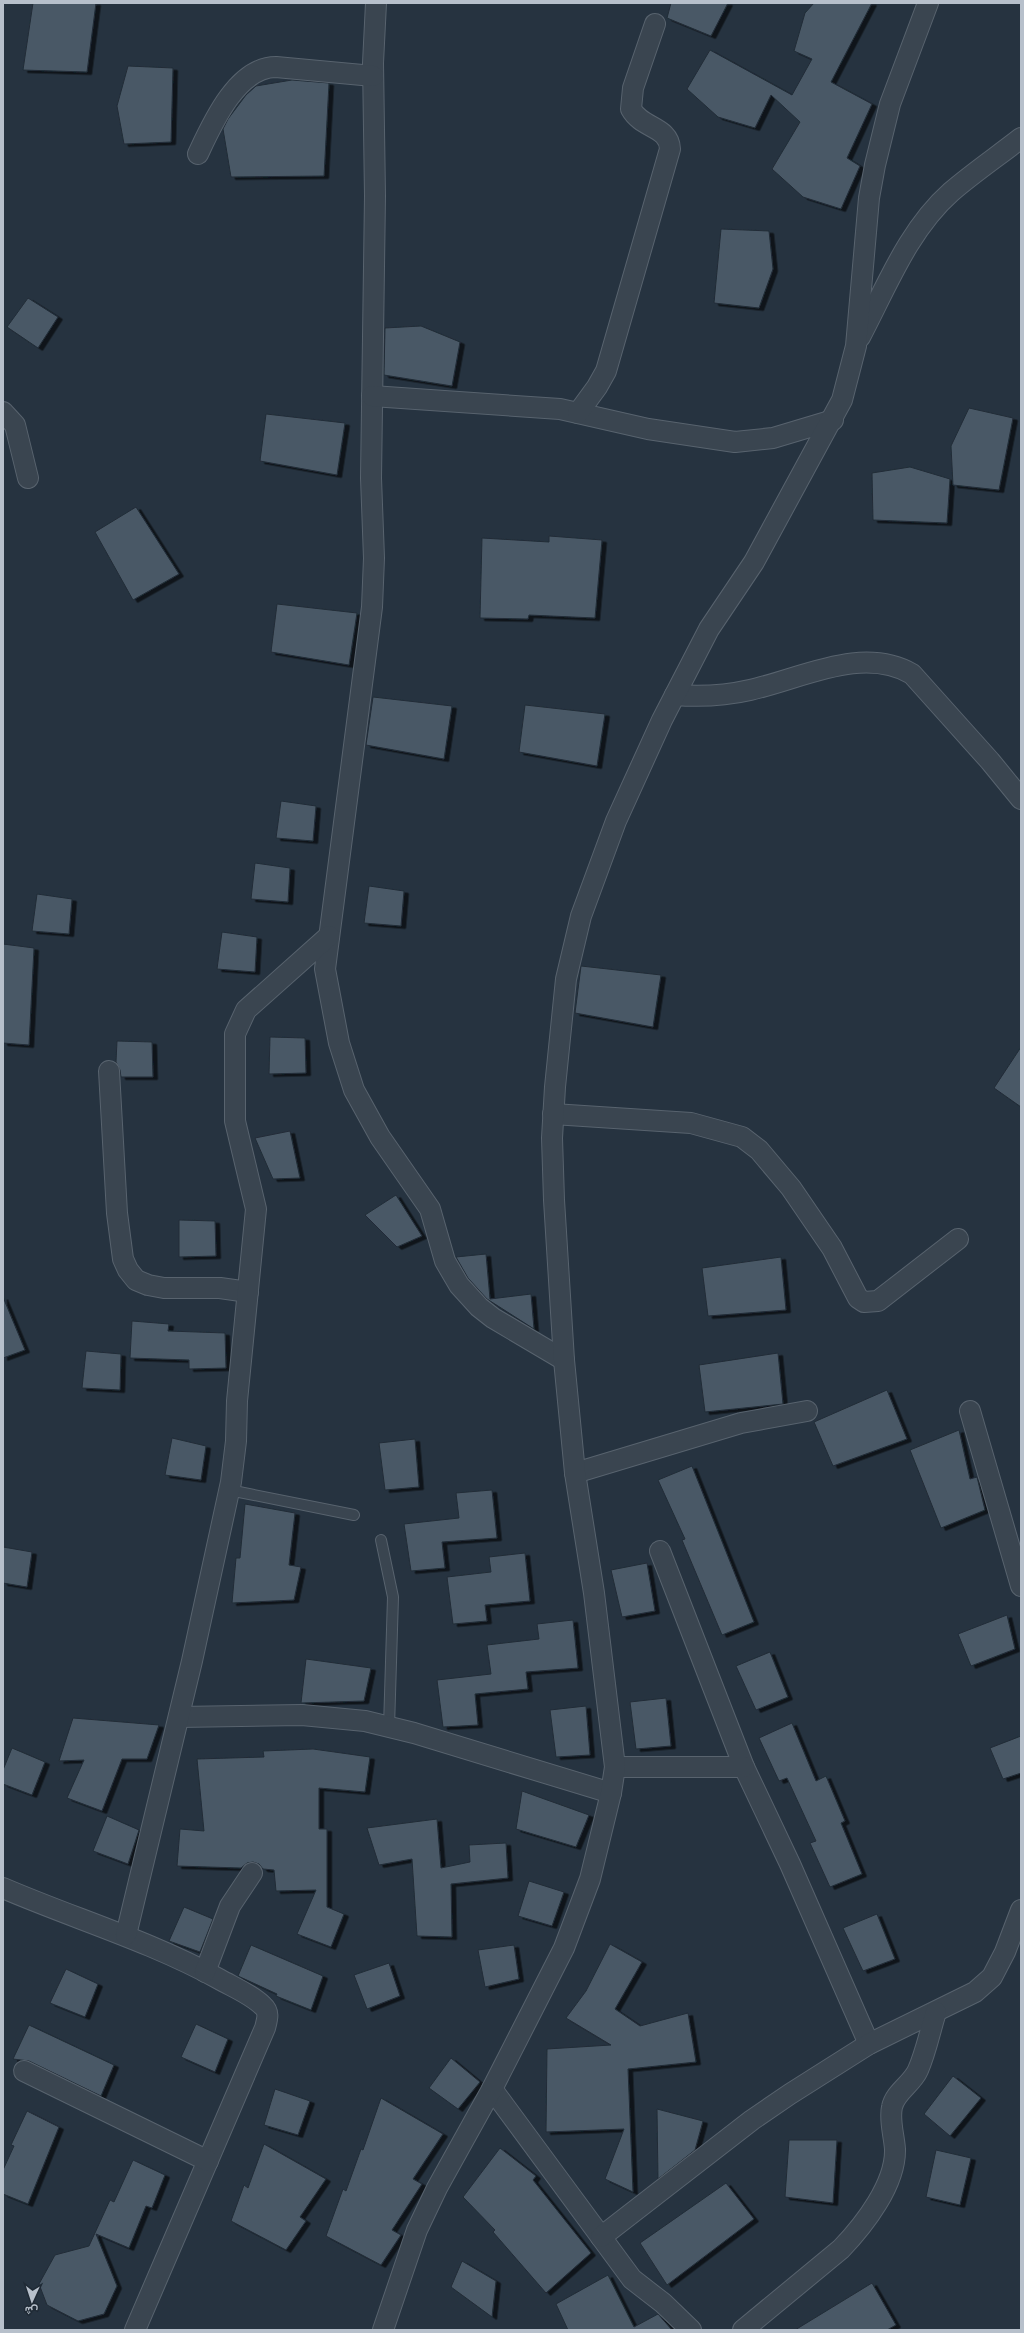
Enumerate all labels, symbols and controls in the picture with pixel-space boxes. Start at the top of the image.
north arrow [12,2281,52,2321]
text: ش [25,2304,38,2317]

